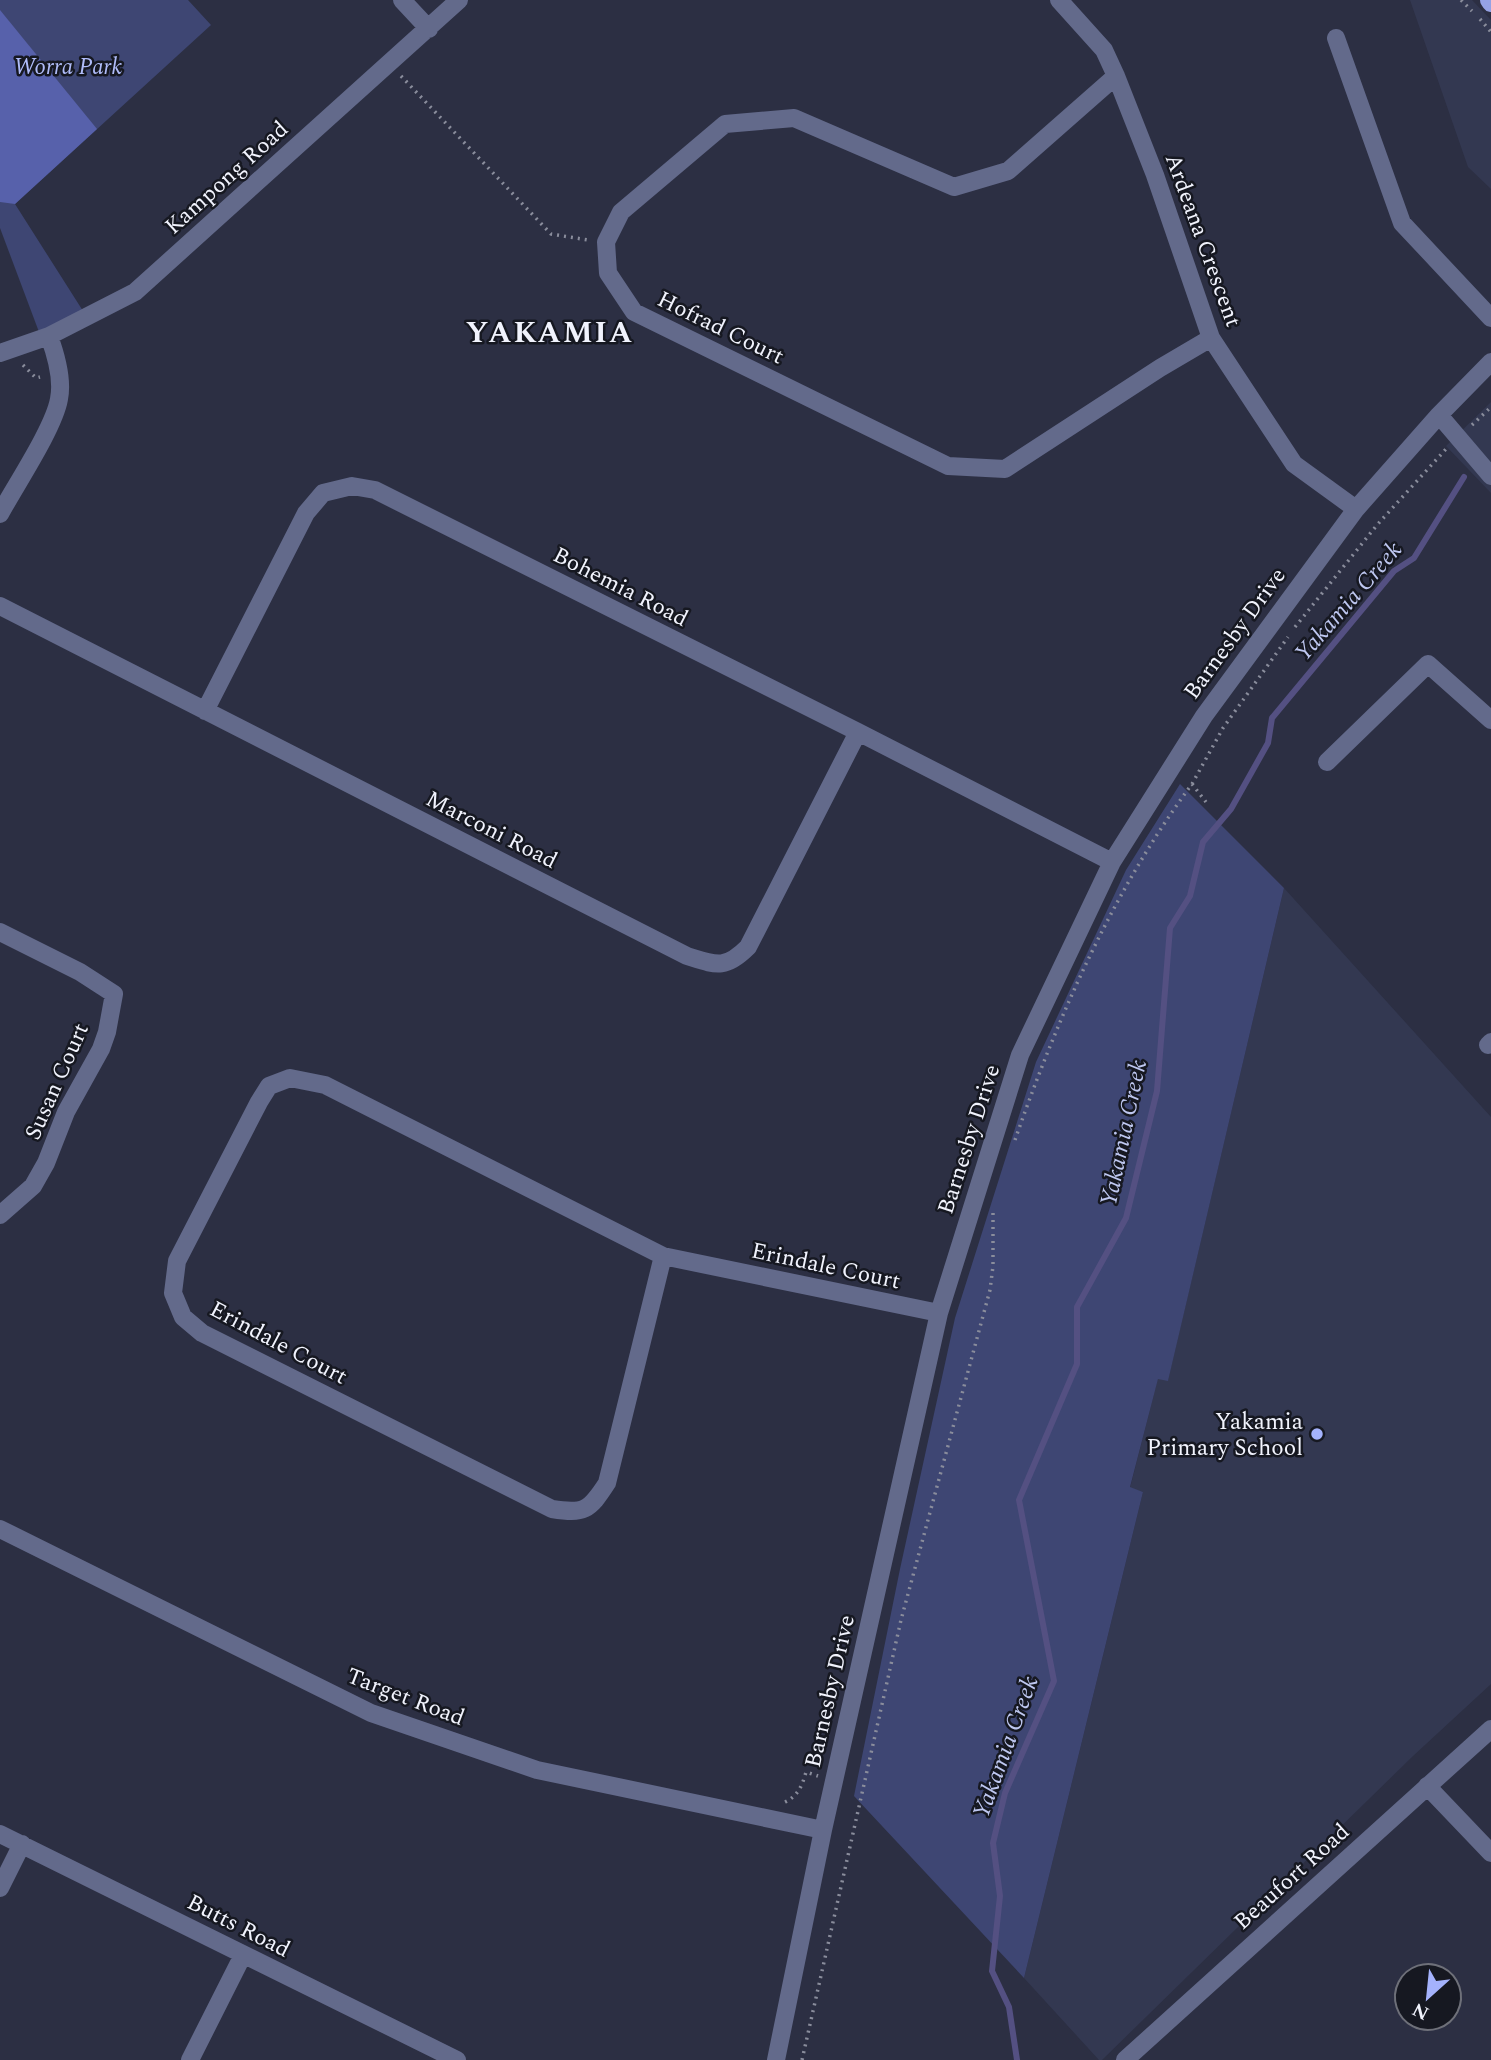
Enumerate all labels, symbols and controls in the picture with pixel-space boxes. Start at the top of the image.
park label: Worra Park [14,50,123,85]
street label: Kampong Road [157,113,297,243]
street label: Ardeana Crescent [1155,149,1250,332]
street label: Hofrad Court [651,282,790,374]
district label: YAKAMIA [466,310,634,356]
water label: Yakamia Creek [1286,534,1411,670]
street label: Bohemia Road [546,538,694,637]
street label: Barnesby Drive [1175,561,1295,707]
street label: Marconi Road [419,782,564,879]
street label: Susan Court [16,1018,99,1146]
water label: Yakamia Creek [1091,1057,1157,1210]
street label: Barnesby Drive [929,1060,1010,1219]
street label: Erindale Court [748,1234,903,1299]
street label: Erindale Court [203,1292,353,1394]
place label: Yakamia Primary School [1147,1405,1303,1466]
marker: Yakamia Primary School [1309,1426,1325,1442]
street label: Barnesby Drive [796,1612,865,1771]
street label: Target Road [341,1659,470,1736]
water label: Yakamia Creek [964,1671,1048,1824]
street label: Beaufort Road [1226,1815,1358,1939]
street label: Butts Road [181,1885,296,1967]
north arrow [1393,1962,1463,2032]
text: N [1407,1994,1434,2027]

